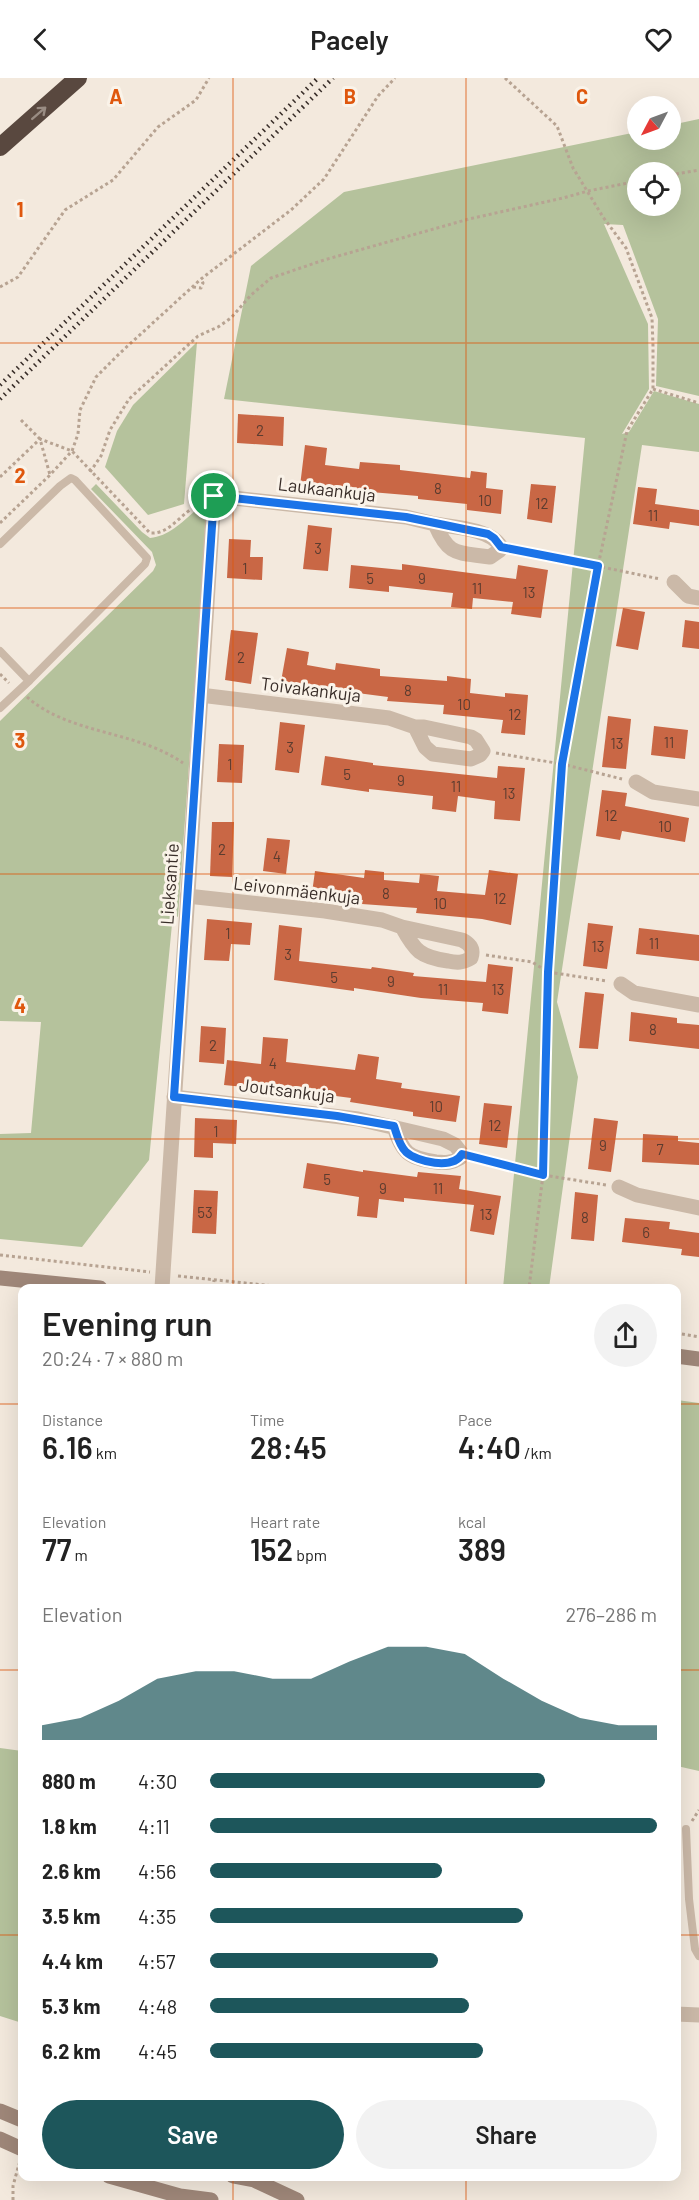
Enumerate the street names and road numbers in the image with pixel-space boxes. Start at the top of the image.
street label: Laukaankuja [277,472,377,506]
street label: Toivakankuja [260,672,362,706]
street label: Lieksantie [155,843,183,925]
street label: Leivonmäenkuja [232,871,362,909]
street label: Joutsankuja [238,1073,336,1107]

